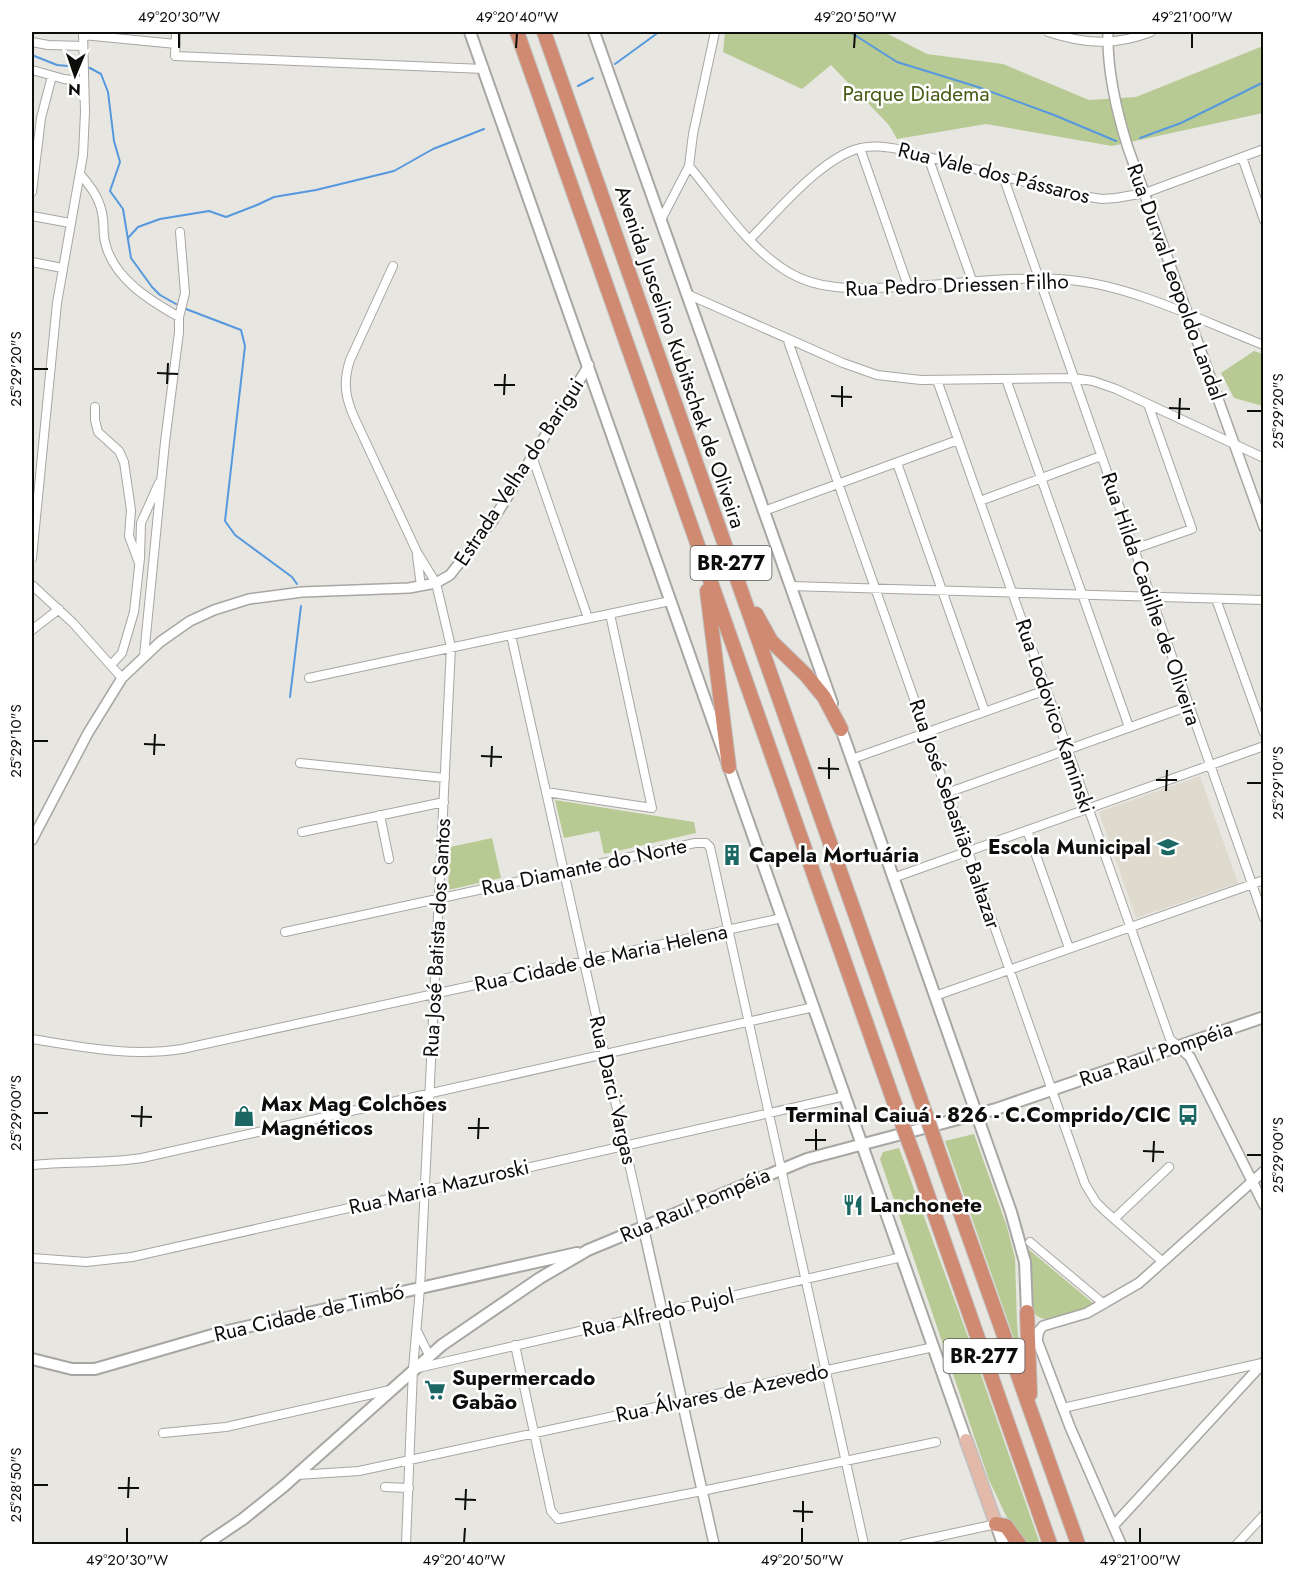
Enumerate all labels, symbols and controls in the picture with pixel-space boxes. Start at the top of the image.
text: 49°20'30"W [138,6,220,28]
text: 49°20'40"W [476,6,559,28]
text: 49°20'50"W [814,6,896,28]
text: 49°21'00"W [1152,6,1233,28]
north arrow [45,45,105,105]
text: N [68,78,81,101]
park label: Parque Diadema [842,79,990,109]
street label: Rua Vale dos Pássaros [895,135,1093,211]
street label: Rua Durval Leopoldo Landal [1119,159,1233,405]
street label: Avenida Juscelino Kubitschek de Oliveira [607,181,753,533]
street label: Rua Pedro Driessen Filho [845,266,1069,304]
text: 25°29'20"S [5,331,27,407]
street label: Estrada Velha do Barigui [447,372,591,572]
text: 25°29'20"S [1267,373,1289,449]
street label: Rua Hilda Cadilhe de Oliveira [1093,468,1209,730]
road number: BR-277 [690,546,771,580]
street label: Rua Lodovico Kaminski [1008,615,1102,817]
street label: Rua José Sebastião Baltazar [902,695,1009,934]
text: 25°29'10"S [5,704,27,778]
text: 25°29'10"S [1267,746,1289,820]
street label: Rua José Batista dos Santos [416,818,458,1058]
street label: Rua Diamante do Norte [479,831,690,903]
place label: Escola Municipal [988,832,1151,862]
school or university icon: Escola Municipal [1156,835,1180,859]
place label: Capela Mortuária [749,840,919,870]
building icon: Capela Mortuária [720,843,744,867]
street label: Rua Cidade de Maria Helena [472,917,730,999]
street label: Rua Darci Vargas [581,1013,645,1167]
street label: Rua Raul Pompéia [1075,1014,1237,1094]
text: 25°29'00"S [5,1075,27,1151]
place label: Max Mag Colchões Magnéticos [261,1089,447,1143]
place label: Terminal Caiuá - 826 - C.Comprido/CIC [786,1100,1171,1130]
bus stop icon: Terminal Caiuá - 826 - C.Comprido/CIC [1176,1103,1200,1127]
shop icon: Max Mag Colchões Magnéticos [232,1104,256,1128]
text: 25°29'00"S [1267,1117,1289,1193]
street label: Rua Maria Mazuroski [346,1152,532,1222]
street label: Rua Raul Pompéia [615,1160,775,1250]
place label: Lanchonete [870,1190,982,1220]
restaurant icon: Lanchonete [841,1193,865,1217]
street label: Rua Cidade de Timbó [211,1277,407,1349]
street label: Rua Alfredo Pujol [579,1281,737,1345]
road number: BR-277 [944,1339,1024,1373]
street label: Rua Álvares de Azevedo [613,1356,831,1430]
place label: Supermercado Gabão [452,1363,595,1417]
supermarket icon: Supermercado Gabão [423,1378,447,1402]
text: 25°28'50"S [5,1448,27,1522]
text: 49°20'30"W [86,1549,168,1571]
text: 49°20'40"W [423,1549,506,1571]
text: 49°20'50"W [761,1549,843,1571]
text: 49°21'00"W [1100,1549,1181,1571]

